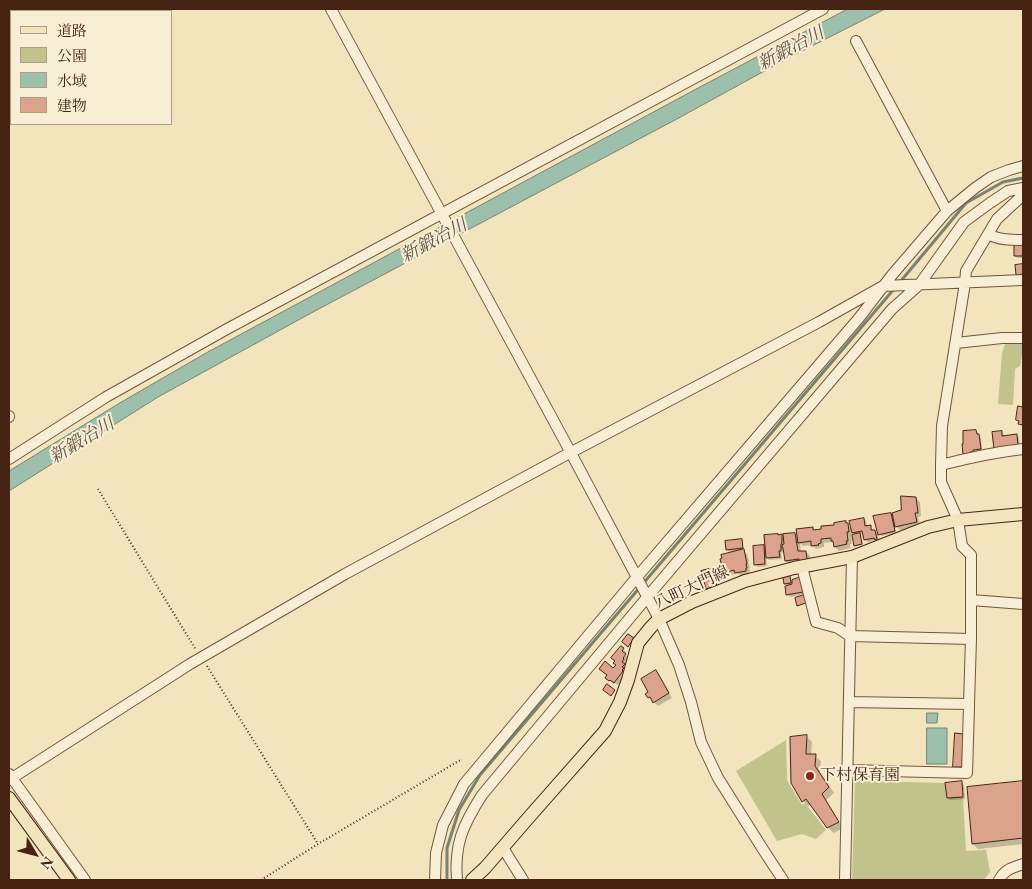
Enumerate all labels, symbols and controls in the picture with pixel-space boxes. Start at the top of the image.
legend [10,10,172,125]
text: 道路 [57,21,87,40]
water label: 新鍛冶川 [754,23,828,75]
text: 公園 [57,46,87,65]
text: 水域 [57,71,87,90]
text: 建物 [57,96,87,115]
water label: 新鍛冶川 [397,215,471,267]
water label: 新鍛冶川 [46,413,118,469]
street label: 八町大門線 [652,562,732,614]
place label: 下村保育園 [820,766,900,786]
marker: 下村保育園 [804,770,816,782]
north arrow [10,829,60,879]
text: N [36,853,58,873]

